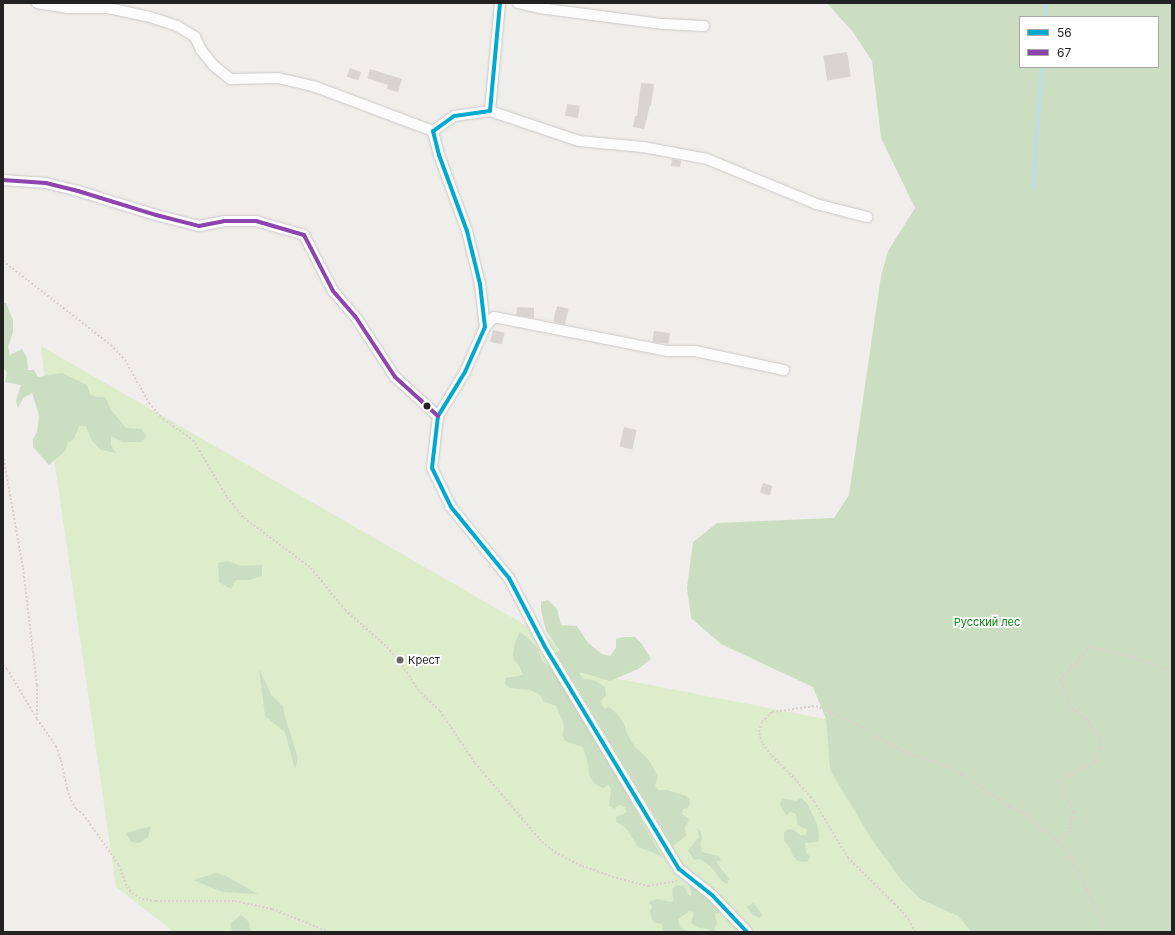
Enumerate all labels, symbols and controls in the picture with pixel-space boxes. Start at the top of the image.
legend [1019,16,1159,68]
text: 56 [1057,25,1072,40]
text: 67 [1057,45,1071,60]
unlabelled marker [422,401,432,411]
park label: Русский лес [954,615,1020,629]
place label: Крест [408,653,440,667]
marker: Крест [395,655,405,665]

